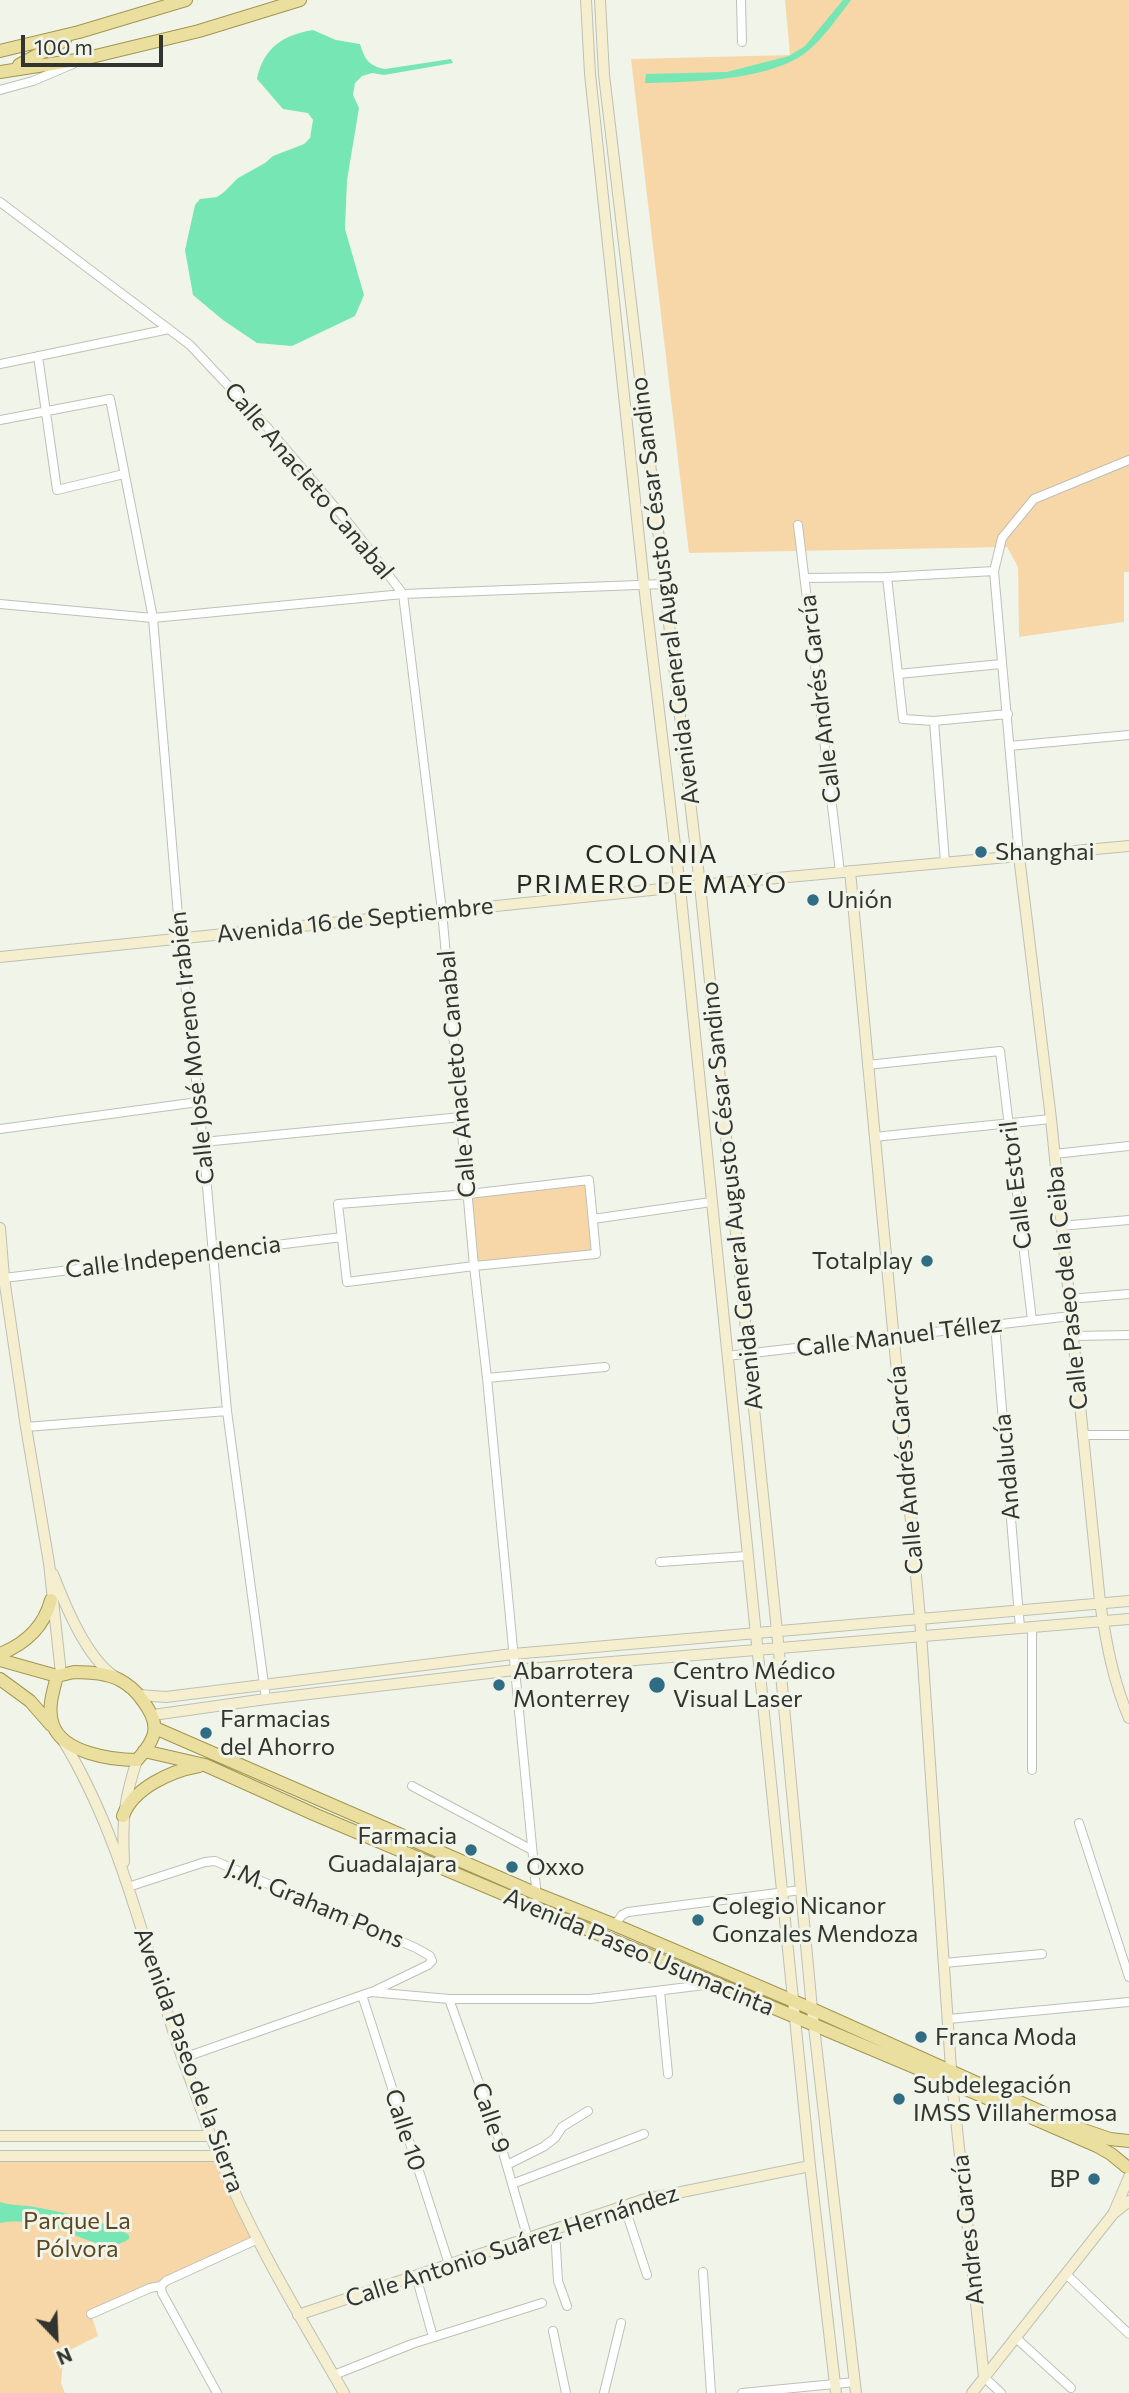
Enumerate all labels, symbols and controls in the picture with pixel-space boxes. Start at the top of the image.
scale bar [24,21,166,65]
text: 100 m [34,34,93,59]
street label: Avenida General Augusto César Sandino [624,375,706,807]
street label: Calle Anacleto Canabal [218,377,400,585]
street label: Calle Andrés García [793,593,847,805]
district label: COLONIA PRIMERO DE MAYO [518,838,786,900]
place label: Shanghai [995,838,1095,866]
marker: Shanghai [973,844,989,860]
place label: Unión [827,886,893,914]
street label: Avenida 16 de Septiembre [215,891,495,949]
marker: Unión [805,892,821,908]
street label: Calle José Moreno Irabién [163,910,221,1186]
street label: Calle Anacleto Canabal [432,949,482,1199]
street label: Avenida General Augusto César Sandino [695,980,769,1412]
street label: Calle Estoril [994,1119,1038,1251]
street label: Calle Paseo de la Ceiba [1040,1165,1094,1411]
street label: Calle Independencia [64,1229,282,1285]
place label: Totalplay [812,1247,913,1275]
marker: Totalplay [919,1253,935,1269]
street label: Calle Manuel Téllez [794,1309,1004,1363]
street label: Calle Andrés García [883,1364,929,1576]
street label: Andalucía [988,1413,1026,1521]
place label: Abarrotera Monterrey [513,1657,633,1713]
place label: Centro Médico Visual Laser [673,1657,836,1713]
marker: Centro Médico Visual Laser [647,1675,667,1695]
marker: Abarrotera Monterrey [491,1677,507,1693]
place label: Farmacias del Ahorro [220,1705,335,1761]
marker: Farmacias del Ahorro [198,1725,214,1741]
place label: Farmacia Guadalajara [328,1822,457,1878]
marker: Farmacia Guadalajara [463,1842,479,1858]
street label: J.M. Graham Pons [222,1853,408,1955]
place label: Oxxo [526,1853,585,1881]
marker: Oxxo [504,1859,520,1875]
street label: Avenida Paseo Usumacinta [500,1882,778,2022]
place label: Colegio Nicanor Gonzales Mendoza [712,1892,918,1948]
marker: Colegio Nicanor Gonzales Mendoza [690,1912,706,1928]
street label: Avenida Paseo de la Sierra [128,1924,250,2196]
place label: Franca Moda [935,2023,1077,2051]
marker: Franca Moda [913,2029,929,2045]
place label: Subdelegación IMSS Villahermosa [913,2071,1117,2127]
street label: Calle 9 [466,2079,516,2157]
street label: Calle 10 [378,2085,432,2175]
marker: Subdelegación IMSS Villahermosa [891,2091,907,2107]
street label: Andres García [946,2153,990,2307]
place label: BP [1049,2165,1080,2193]
marker: BP [1086,2171,1102,2187]
street label: Calle Antonio Suárez Hernández [342,2178,682,2314]
park label: Parque La Pólvora [23,2207,131,2263]
north arrow [21,2302,91,2372]
text: N [53,2343,75,2370]

